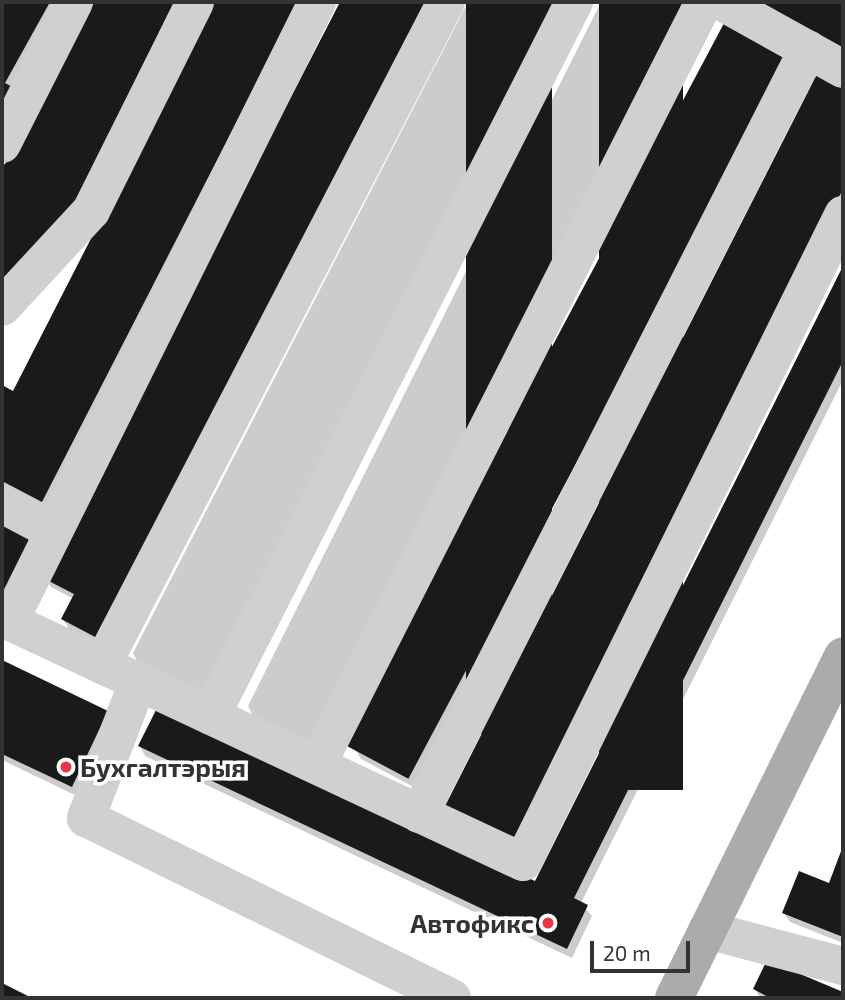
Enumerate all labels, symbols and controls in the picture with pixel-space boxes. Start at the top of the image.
place label: Бухгалтэрыя [80,751,246,783]
marker: Бухгалтэрыя [58,759,74,775]
place label: Автофикс [410,907,534,939]
marker: Автофикс [540,915,556,931]
scale bar [593,926,693,970]
text: 20 m [603,940,651,965]

